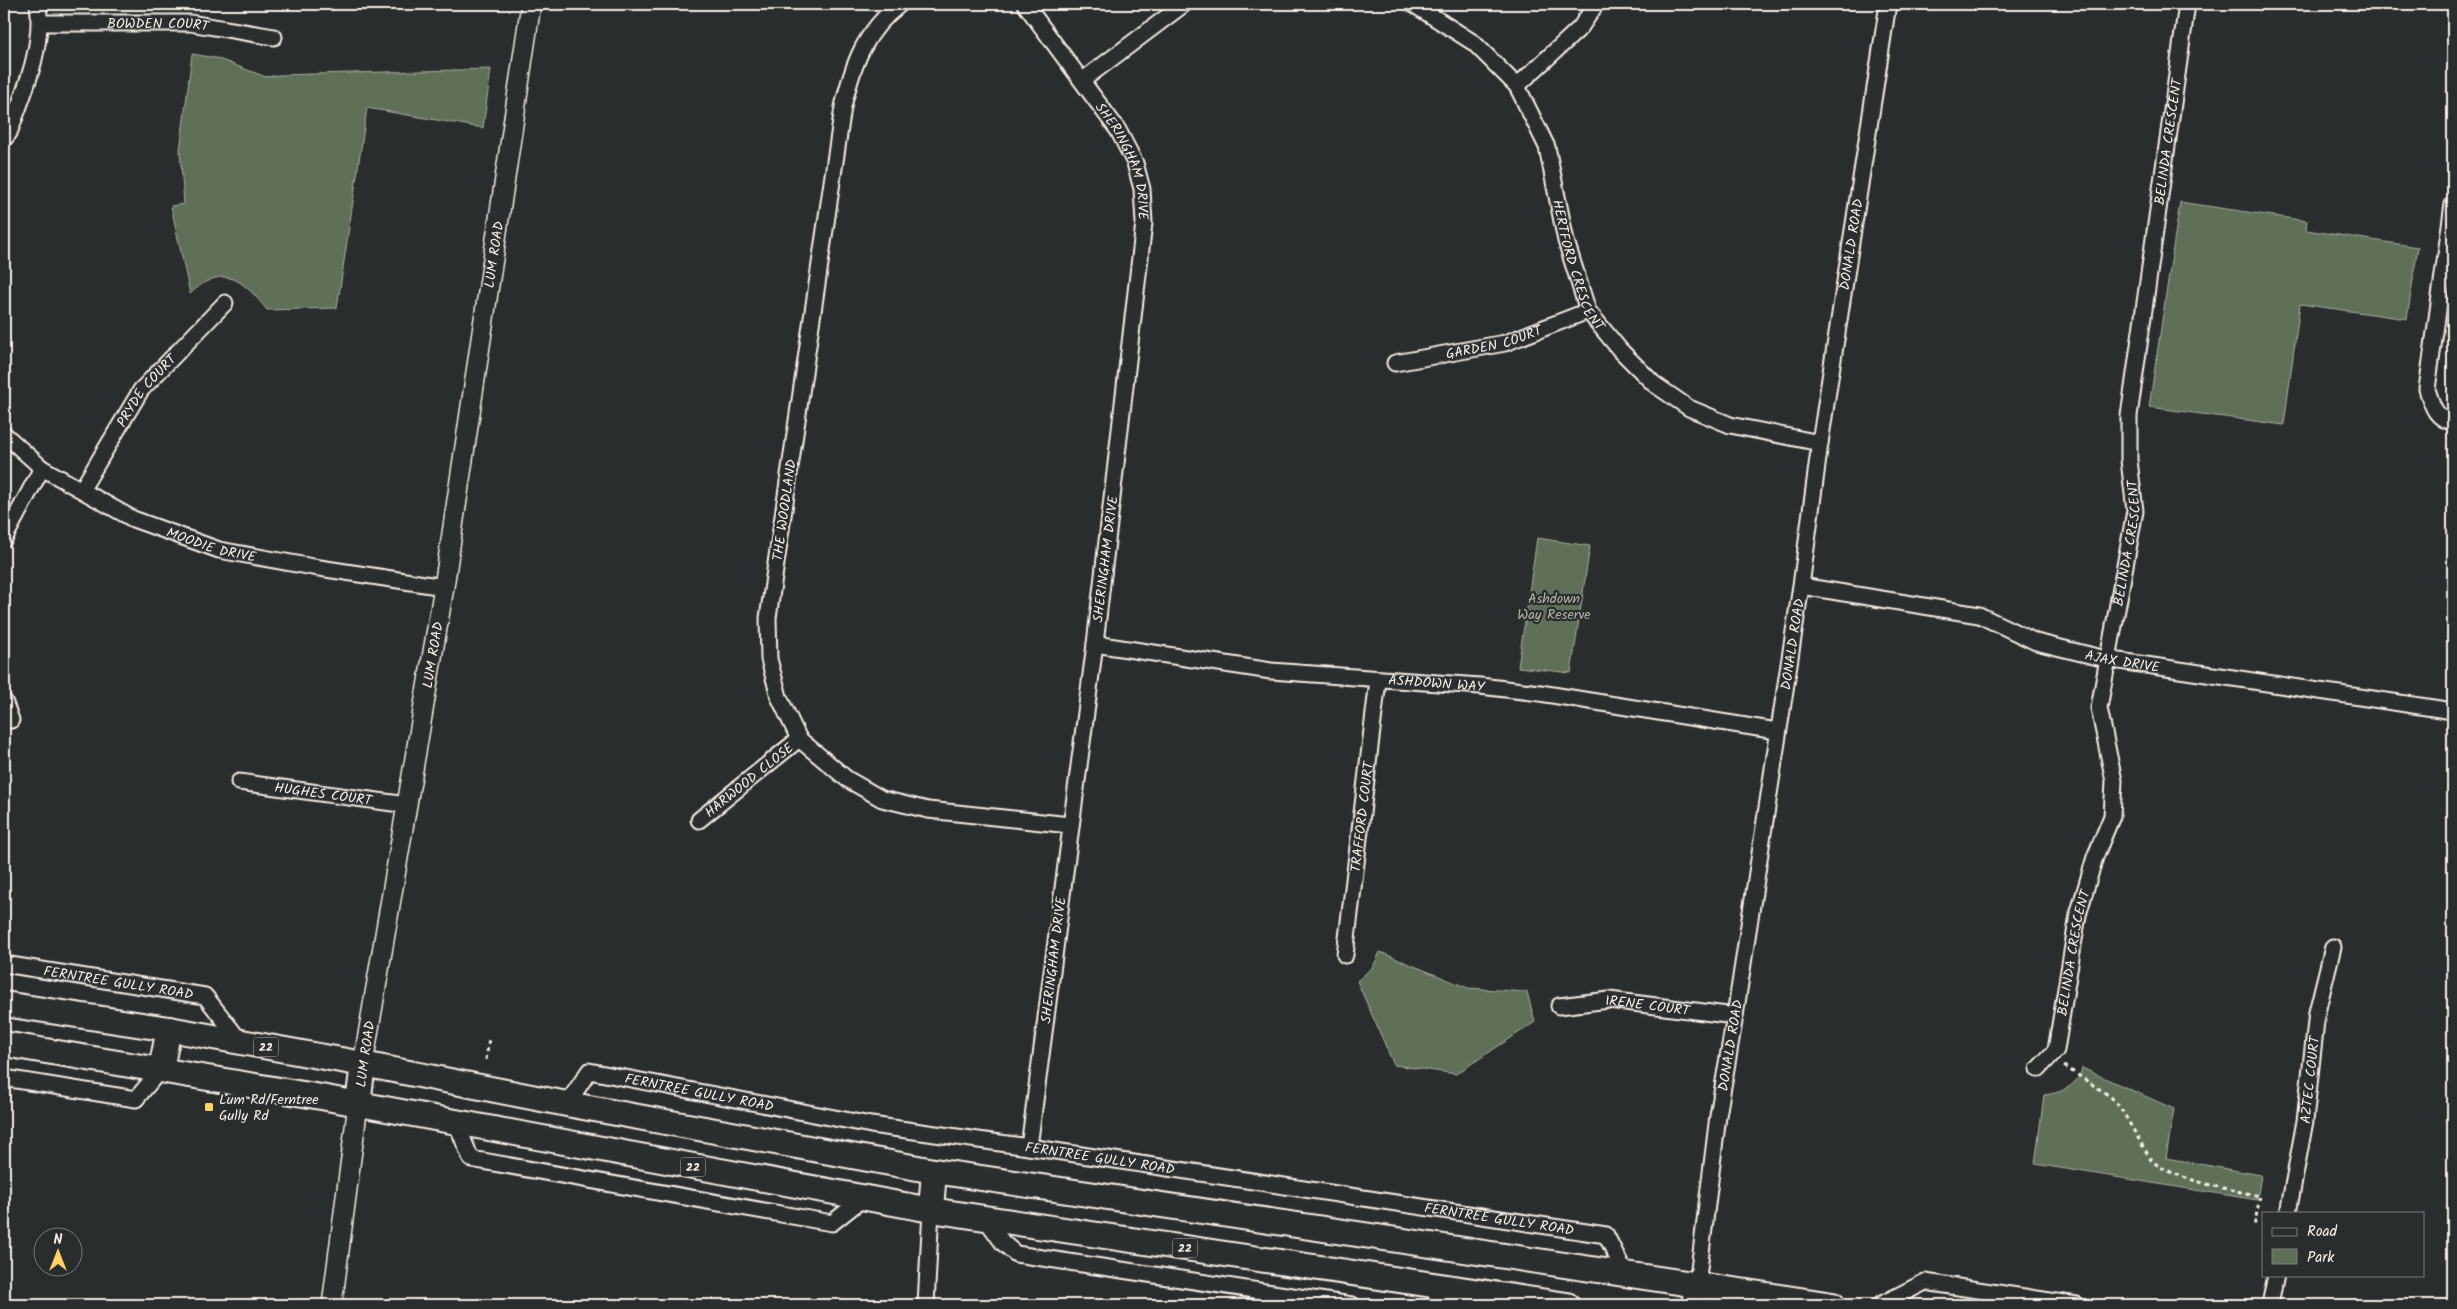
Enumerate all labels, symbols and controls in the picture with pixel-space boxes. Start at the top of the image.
street label: BOWDEN COURT [107,13,212,38]
street label: BELINDA CRESCENT [2149,76,2189,207]
street label: SHERINGHAM DRIVE [1089,98,1154,221]
street label: DONALD ROAD [1834,197,1870,292]
street label: HERTFORD CRESCENT [1546,198,1611,337]
street label: LUM ROAD [479,220,510,289]
street label: GARDEN COURT [1444,319,1547,366]
street label: PRYDE COURT [111,348,183,431]
street label: THE WOODLAND [767,458,803,562]
street label: BELINDA CRESCENT [2108,477,2147,608]
street label: SHERINGHAM DRIVE [1087,494,1125,624]
street label: MOODIE DRIVE [163,522,259,569]
park label: Ashdown Way Reserve [1517,588,1591,626]
street label: DONALD ROAD [1775,597,1811,692]
street label: LUM ROAD [417,620,450,690]
street label: AJAX DRIVE [2083,644,2162,679]
street label: ASHDOWN WAY [1387,669,1487,699]
street label: HARWOOD CLOSE [700,737,799,823]
street label: TRAFFORD COURT [1345,759,1380,874]
street label: HUGHES COURT [273,777,375,812]
street label: BELINDA CRESCENT [2052,886,2097,1017]
street label: SHERINGHAM DRIVE [1035,895,1073,1025]
street label: FERNTREE GULLY ROAD [42,960,195,1006]
street label: IRENE COURT [1604,990,1692,1022]
street label: DONALD ROAD [1712,998,1749,1093]
street label: LUM ROAD [350,1019,382,1089]
street label: AZTEC COURT [2295,1034,2326,1125]
road number: 22 [254,1038,278,1056]
street label: FERNTREE GULLY ROAD [623,1068,775,1118]
place label: Lum Rd/Ferntree Gully Rd [219,1089,319,1127]
marker: Lum Rd/Ferntree Gully Rd [203,1101,215,1113]
street label: FERNTREE GULLY ROAD [1023,1137,1176,1181]
road number: 22 [680,1158,706,1176]
street label: FERNTREE GULLY ROAD [1423,1197,1575,1242]
legend [2262,1212,2424,1276]
text: Road [2307,1220,2338,1244]
north arrow [32,1226,82,1276]
text: N [54,1229,63,1251]
road number: 22 [1172,1238,1198,1258]
text: Park [2307,1246,2335,1270]

